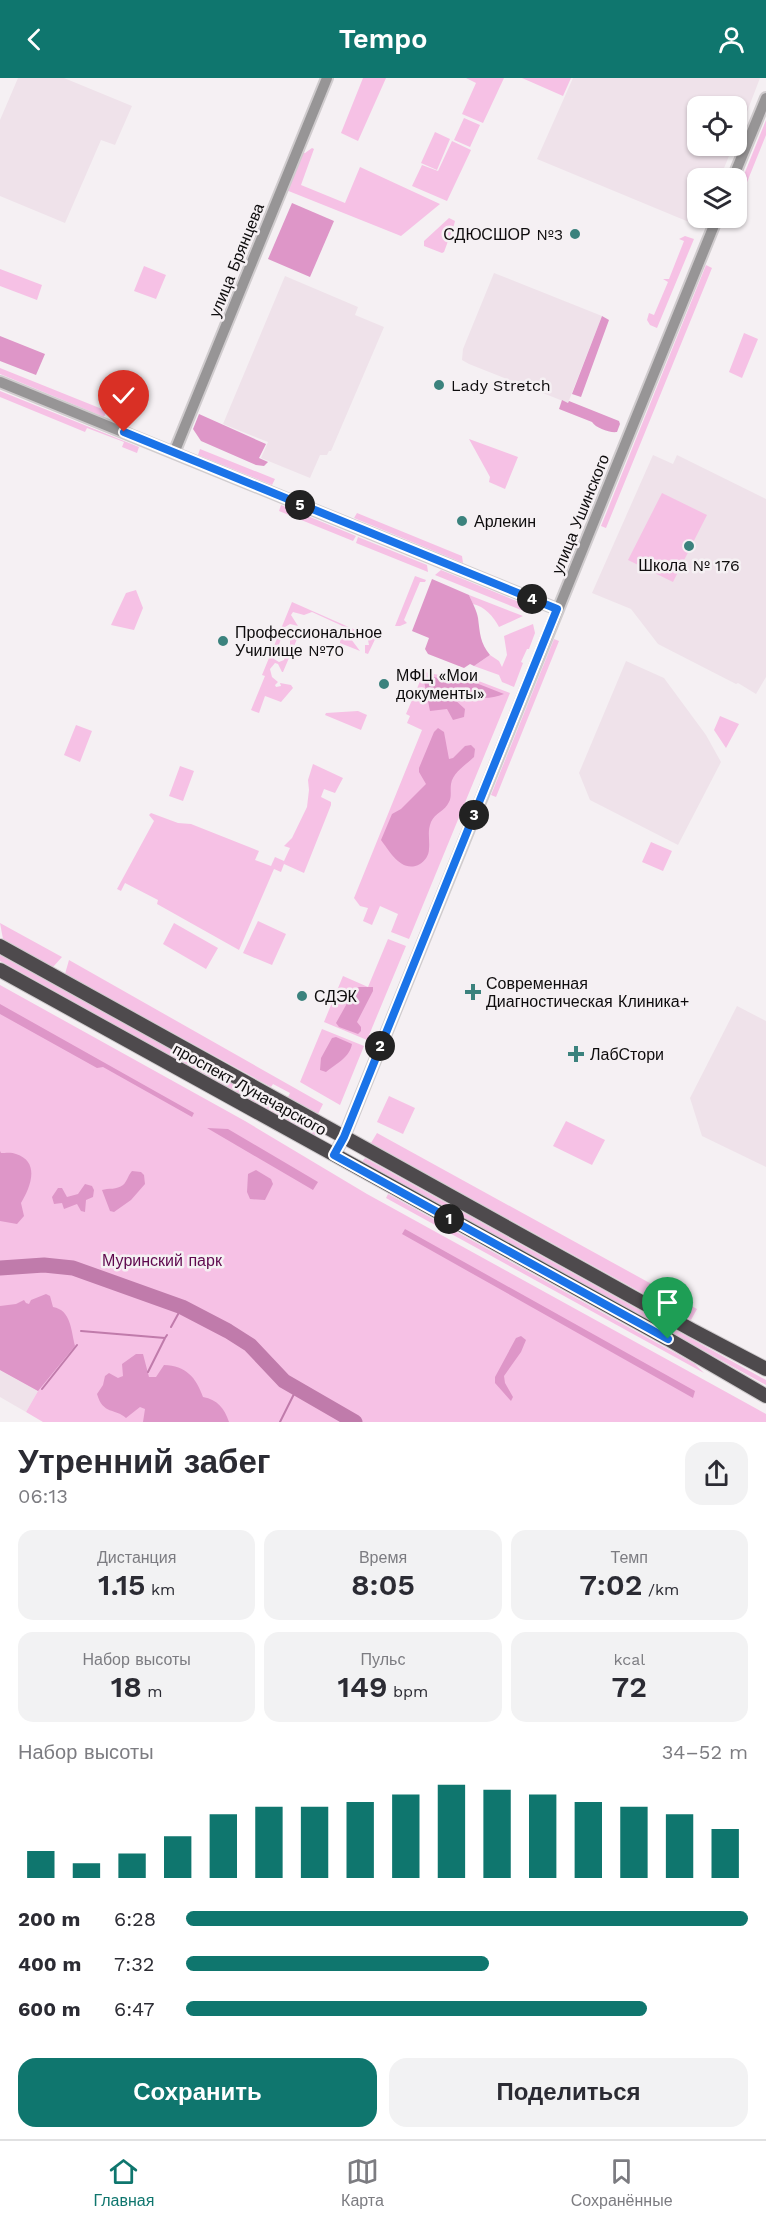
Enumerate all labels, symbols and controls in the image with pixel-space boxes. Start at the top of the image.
icon: back [18,23,51,56]
text: Tempo [339,23,427,55]
icon: person [715,23,748,56]
map controls [687,96,747,228]
button: locate [687,96,747,156]
button: layers [687,168,747,228]
street label: улица Брянцева [205,200,268,320]
place label: СДЮСШОР №3 [443,225,563,244]
marker: СДЮСШОР №3 [568,227,582,241]
pin [98,370,149,432]
place label: Lady Stretch [451,376,551,395]
marker: Lady Stretch [432,378,446,392]
icon: check [107,379,140,412]
street label: улица Ушинского [548,451,613,577]
pin: 5 [285,490,315,520]
text: 5 [295,495,305,514]
place label: Арлекин [474,512,536,531]
marker: Арлекин [455,514,469,528]
marker: Школа № 176 [682,539,696,553]
place label: Школа № 176 [638,556,740,575]
pin: 4 [517,584,547,614]
text: 4 [527,589,537,608]
place label: Профессиональное Училище №70 [235,623,382,660]
marker: Профессиональное Училище №70 [216,634,230,648]
place label: МФЦ «Мои документы» [396,666,485,703]
marker: МФЦ «Мои документы» [377,677,391,691]
pin: 3 [459,800,489,830]
text: 3 [469,805,479,824]
place label: Современная Диагностическая Клиника+ [486,974,689,1011]
marker: Современная Диагностическая Клиника+ [464,983,482,1001]
place label: СДЭК [314,987,358,1006]
marker: СДЭК [295,989,309,1003]
pin: 2 [365,1031,395,1061]
text: 2 [375,1036,385,1055]
street label: проспект Луначарского [170,1039,330,1140]
marker: ЛабСтори [567,1045,585,1063]
place label: ЛабСтори [590,1045,664,1064]
pin: 1 [434,1204,464,1234]
text: 1 [446,1209,452,1228]
park label: Муринский парк [102,1251,223,1270]
pin [642,1277,693,1339]
icon: arrive [651,1286,684,1319]
text: Утренний забег [18,1442,271,1481]
button: share [685,1442,748,1505]
text: 06:13 [18,1484,68,1508]
text: Дистанция [97,1548,176,1567]
text: Время [359,1548,407,1567]
text: Темп [611,1548,648,1567]
text: 1.15 [98,1567,146,1602]
text: 8:05 [351,1567,415,1602]
text: 7:02 [579,1567,643,1602]
text: km [146,1580,175,1599]
text: /km [643,1580,679,1599]
text: Набор высоты [82,1650,191,1669]
text: Пульс [361,1650,405,1669]
text: kcal [613,1650,645,1669]
text: 18 [111,1669,142,1704]
text: 149 [338,1669,388,1704]
text: 72 [612,1669,647,1704]
text: m [142,1682,163,1701]
text: bpm [388,1682,428,1701]
text: Набор высоты [18,1740,154,1764]
text: 34–52 m [662,1740,748,1764]
text: 200 m [18,1907,80,1931]
text: 6:28 [114,1907,156,1931]
text: 400 m [18,1952,81,1976]
text: 7:32 [114,1952,154,1976]
text: 600 m [18,1997,81,2021]
text: 6:47 [114,1997,155,2021]
button: Сохранить [18,2058,377,2127]
button: Поделиться [389,2058,748,2127]
tab: Главная [93,2155,154,2210]
tab: Карта [341,2155,384,2210]
tab: Сохранённые [571,2155,673,2210]

